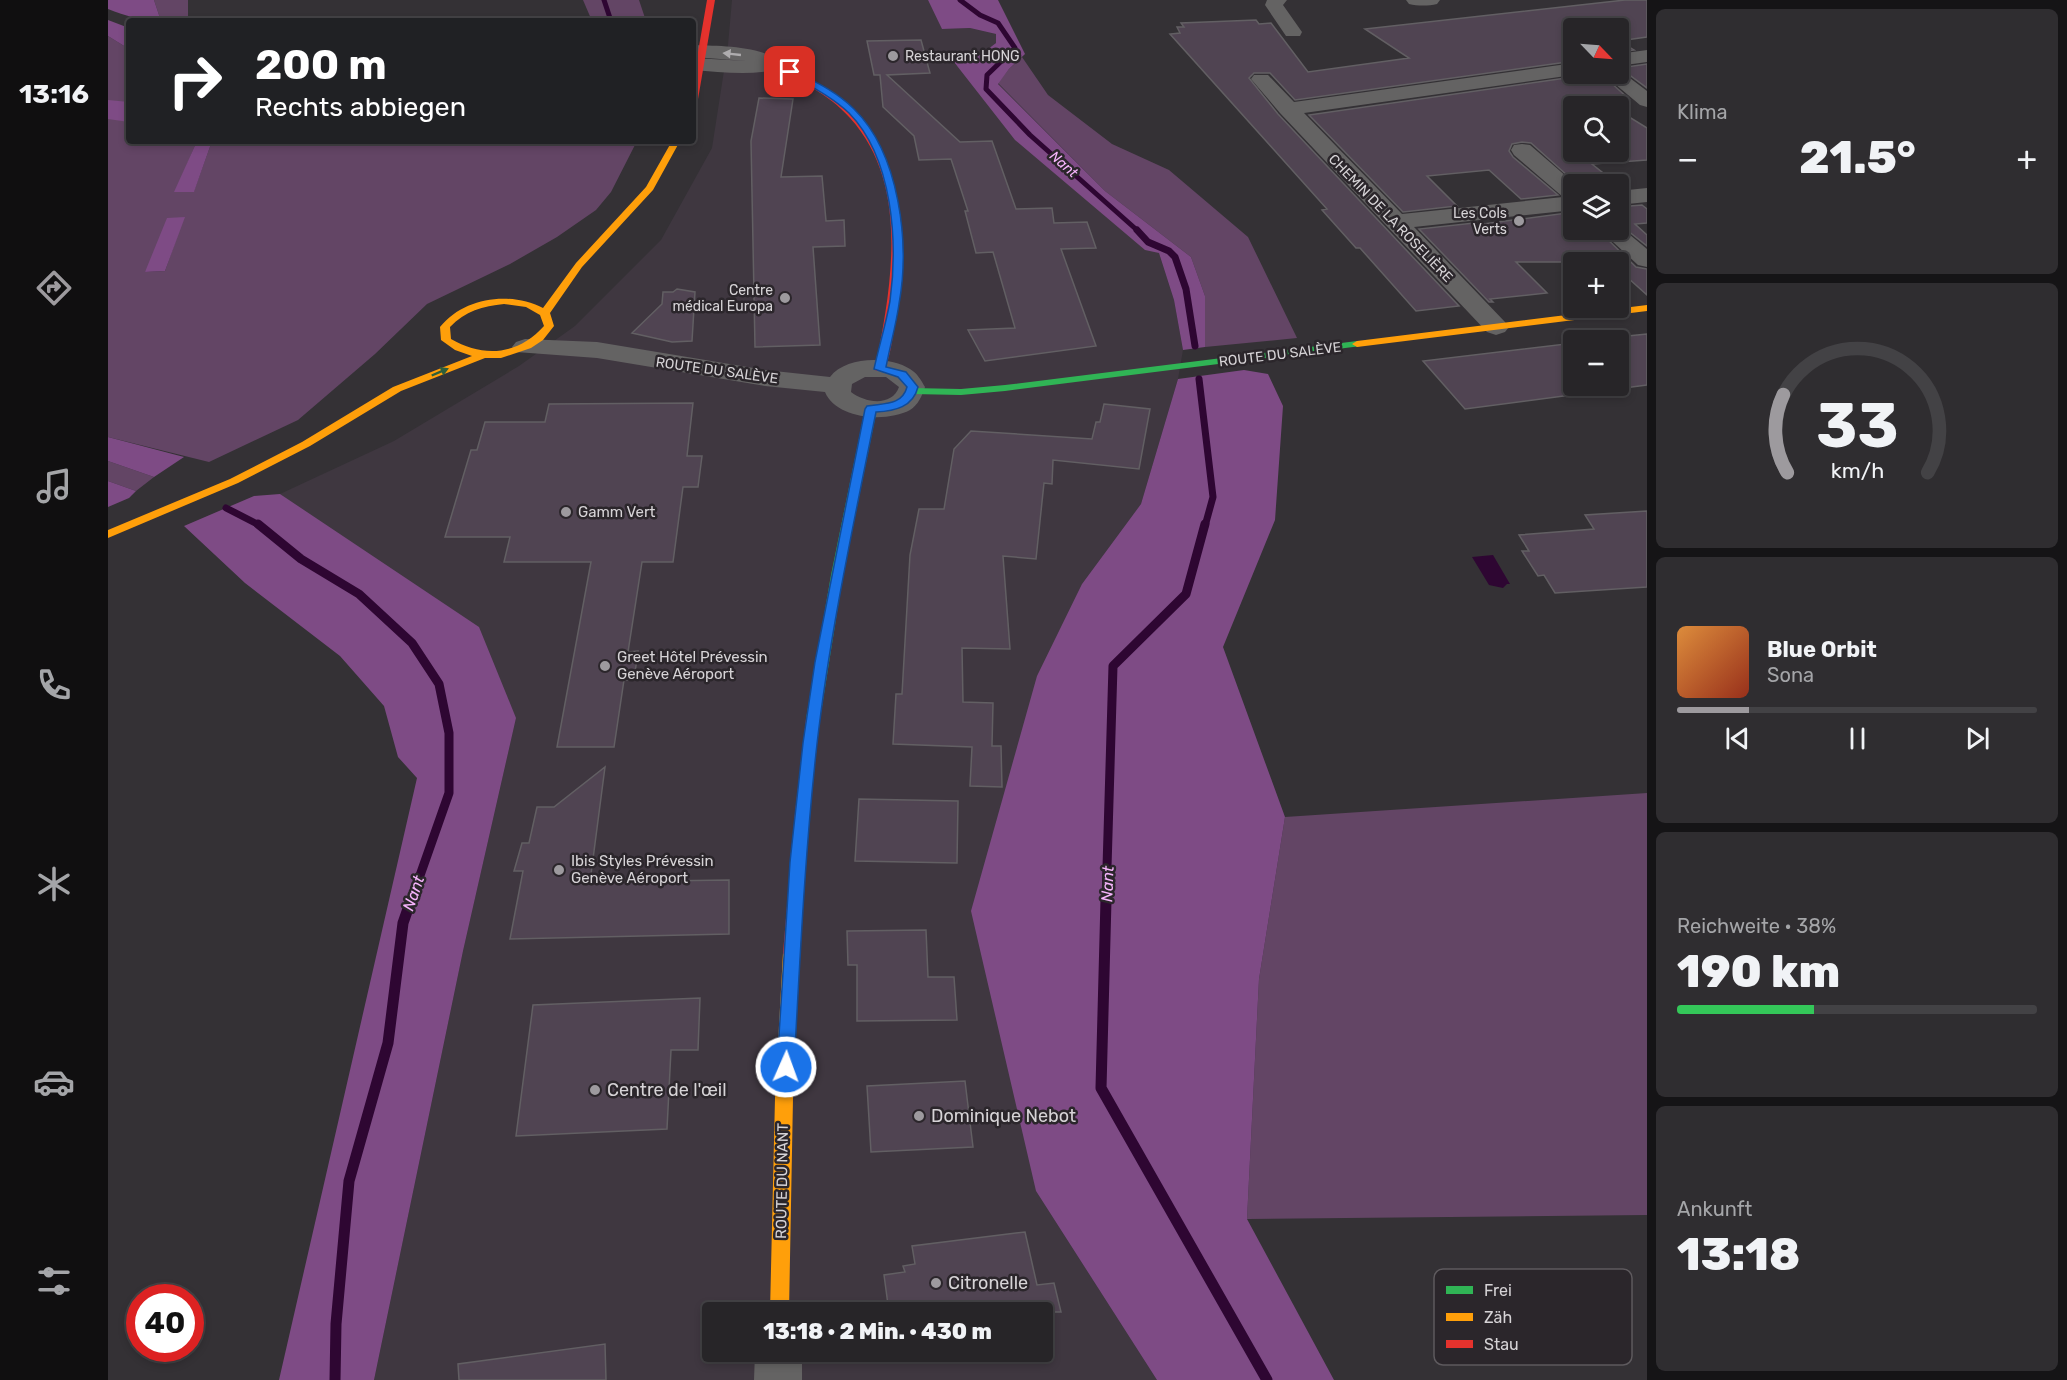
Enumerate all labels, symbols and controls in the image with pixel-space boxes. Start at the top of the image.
north arrow [1563,18,1629,84]
map controls [1563,18,1629,396]
text: 200 m [255,40,387,90]
icon: right [156,42,234,120]
pin [764,46,815,97]
place label: Restaurant HONG [905,48,1020,65]
one-way arrow [722,49,741,59]
marker: Restaurant HONG [886,49,900,63]
icon: arrive [773,55,806,88]
text: 13:16 [19,78,89,110]
text: Rechts abbiegen [255,91,466,123]
button: search [1563,96,1629,162]
text: Klima [1677,100,1728,124]
text: 21.5° [1799,131,1916,184]
text: − [1677,139,1698,178]
text: + [2016,139,2037,178]
water label: Nant [1046,148,1082,182]
street label: CHEMIN DE LA ROSELIÈRE [1325,150,1457,286]
button: layers [1563,174,1629,240]
place label: Les Cols Verts [1453,205,1507,238]
marker: Les Cols Verts [1512,214,1526,228]
button: + [1563,252,1629,318]
icon: directions [33,267,75,309]
place label: Centre médical Europa [673,282,773,315]
marker: Centre médical Europa [778,291,792,305]
button: − [1563,330,1629,396]
street label: ROUTE DU SALÈVE [1218,338,1342,370]
street label: ROUTE DU SALÈVE [655,353,779,387]
one-way arrow [431,367,448,376]
text: 33 [1816,389,1898,463]
text: km/h [1830,458,1884,483]
icon: music [33,465,75,507]
place label: Gamm Vert [578,503,656,521]
marker: Gamm Vert [559,505,573,519]
text: Blue Orbit [1767,636,1877,663]
place label: Greet Hôtel Prévessin Genève Aéroport [617,648,768,683]
marker: Greet Hôtel Prévessin Genève Aéroport [598,659,612,673]
text: Sona [1767,663,1814,687]
icon: phone [33,664,75,706]
icon: previous [1721,722,1754,755]
icon: pause [1841,722,1874,755]
icon: next [1961,722,1994,755]
place label: Ibis Styles Prévessin Genève Aéroport [571,852,714,887]
icon: climate [33,863,75,905]
marker: Ibis Styles Prévessin Genève Aéroport [552,863,566,877]
water label: Nant [1097,865,1118,902]
water label: Nant [399,872,429,913]
text: Reichweite · 38% [1677,914,1836,938]
text: 190 km [1677,945,1840,998]
position arrow [754,1035,818,1099]
icon: car [33,1061,75,1103]
place label: Centre de l'œil [607,1079,727,1101]
marker: Centre de l'œil [588,1083,602,1097]
place label: Dominique Nebot [931,1105,1076,1127]
marker: Dominique Nebot [912,1109,926,1123]
street label: ROUTE DU NANT [772,1123,792,1239]
text: Ankunft [1677,1197,1752,1221]
text: 13:18 [1677,1228,1800,1281]
icon: filters [33,1260,75,1302]
legend [1434,1269,1632,1365]
place label: Citronelle [948,1272,1028,1294]
marker: Citronelle [929,1276,943,1290]
text: Frei [1484,1281,1512,1300]
speed limit sign: 40 [126,1284,204,1362]
text: Zäh [1484,1308,1512,1327]
text: 13:18 · 2 Min. · 430 m [763,1318,992,1345]
text: Stau [1484,1335,1519,1354]

